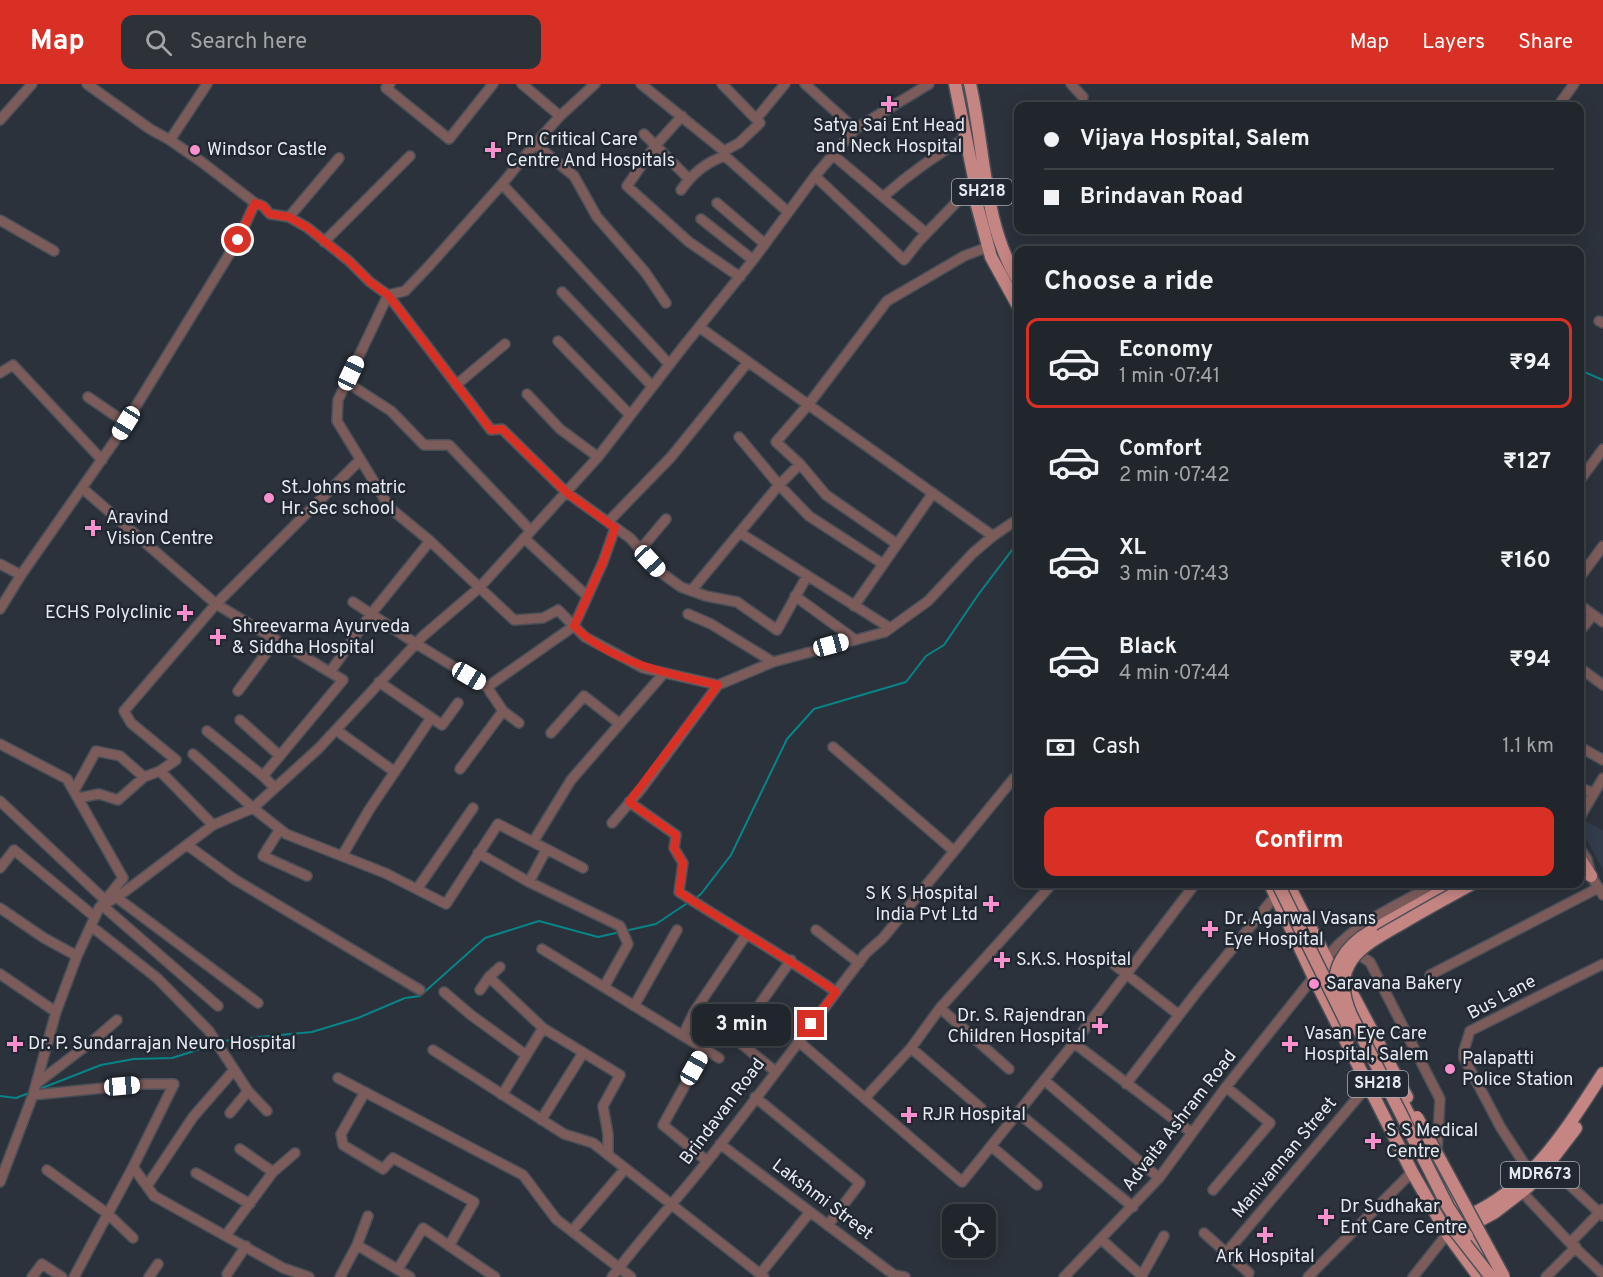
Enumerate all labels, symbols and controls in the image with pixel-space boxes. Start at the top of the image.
search box [121,15,541,69]
text: Map [30,24,85,60]
icon: search [142,26,175,59]
text: Search here [190,29,307,56]
text: Map [1350,29,1389,56]
text: Layers [1422,29,1485,56]
text: Share [1518,29,1573,56]
marker: Satya Sai Ent Head and Neck Hospital [880,95,898,113]
place label: Satya Sai Ent Head and Neck Hospital [813,115,965,159]
text: Vijaya Hospital, Salem [1080,126,1310,153]
place label: Prn Critical Care Centre And Hospitals [506,129,675,173]
place label: Windsor Castle [207,139,327,162]
marker: Prn Critical Care Centre And Hospitals [484,141,502,159]
marker: Windsor Castle [188,143,202,157]
road number: SH218 [952,179,1012,205]
text: Brindavan Road [1080,184,1243,211]
route start [224,226,251,253]
text: Choose a ride [1044,265,1214,299]
icon: car [1047,336,1101,390]
text: Economy [1119,337,1213,364]
text: ₹94 [1509,350,1551,377]
car [335,353,367,393]
text: 1 min · 07:41 [1119,364,1220,390]
car [109,403,143,443]
icon: car [1047,435,1101,489]
text: Comfort [1119,436,1202,463]
text: ₹127 [1503,449,1551,476]
text: 2 min · 07:42 [1119,463,1230,489]
place label: St.Johns matric Hr. Sec school [281,477,406,521]
marker: St.Johns matric Hr. Sec school [262,491,276,505]
place label: Aravind Vision Centre [106,507,213,551]
marker: Aravind Vision Centre [84,519,102,537]
icon: car [1047,534,1101,588]
text: XL [1119,535,1146,562]
car [631,542,669,580]
text: ₹160 [1500,548,1551,575]
text: 3 min · 07:43 [1119,562,1229,588]
place label: ECHS Polyclinic [45,602,172,625]
marker: ECHS Polyclinic [176,604,194,622]
place label: Shreevarma Ayurveda & Siddha Hospital [232,616,410,660]
marker: Shreevarma Ayurveda & Siddha Hospital [209,628,227,646]
car [811,632,851,658]
icon: car [1047,633,1101,687]
text: Black [1119,634,1177,661]
text: ₹94 [1509,647,1551,674]
car [449,659,489,693]
text: 4 min · 07:44 [1119,661,1230,687]
icon: cash [1044,731,1077,764]
text: Cash [1092,734,1141,761]
text: 1.1 km [1502,734,1554,760]
button: Confirm [1044,807,1554,876]
place label: S K S Hospital India Pvt Ltd [865,883,978,927]
marker: S K S Hospital India Pvt Ltd [982,895,1000,913]
place label: Dr. Agarwal Vasans Eye Hospital [1224,908,1376,952]
marker: Dr. Agarwal Vasans Eye Hospital [1201,920,1219,938]
place label: S.K.S. Hospital [1016,949,1131,972]
marker: S.K.S. Hospital [993,951,1011,969]
street label: Bus Lane [1464,970,1540,1026]
place label: Saravana Bakery [1326,973,1462,996]
marker: Saravana Bakery [1307,977,1321,991]
callout: 3 min [691,1003,790,1045]
place label: Dr. S. Rajendran Children Hospital [948,1005,1086,1049]
route end [797,1010,824,1037]
text: 3 min [715,1012,768,1038]
marker: Dr. S. Rajendran Children Hospital [1091,1017,1109,1035]
place label: Vasan Eye Care Hospital, Salem [1304,1023,1429,1067]
place label: Dr. P. Sundarrajan Neuro Hospital [28,1033,296,1056]
marker: Dr. P. Sundarrajan Neuro Hospital [6,1035,24,1053]
marker: Vasan Eye Care Hospital, Salem [1281,1035,1299,1053]
street label: Advaita Ashram Road [1118,1046,1242,1196]
car [677,1048,711,1088]
place label: Palapatti Police Station [1462,1048,1573,1092]
street label: Brindavan Road [675,1054,771,1170]
marker: Palapatti Police Station [1443,1062,1457,1076]
road number: SH218 [1348,1071,1408,1097]
car [103,1075,141,1097]
street label: Manivannan Street [1228,1093,1342,1223]
place label: RJR Hospital [922,1104,1026,1127]
marker: RJR Hospital [900,1106,918,1124]
place label: S S Medical Centre [1386,1120,1478,1164]
marker: S S Medical Centre [1364,1132,1382,1150]
street label: Lakshmi Street [767,1154,877,1246]
road number: MDR673 [1501,1162,1579,1188]
place label: Dr Sudhakar Ent Care Centre [1340,1196,1467,1240]
map controls [942,1204,996,1258]
button: locate [942,1204,996,1258]
marker: Dr Sudhakar Ent Care Centre [1317,1208,1335,1226]
marker: Ark Hospital [1256,1226,1274,1244]
place label: Ark Hospital [1215,1246,1315,1269]

